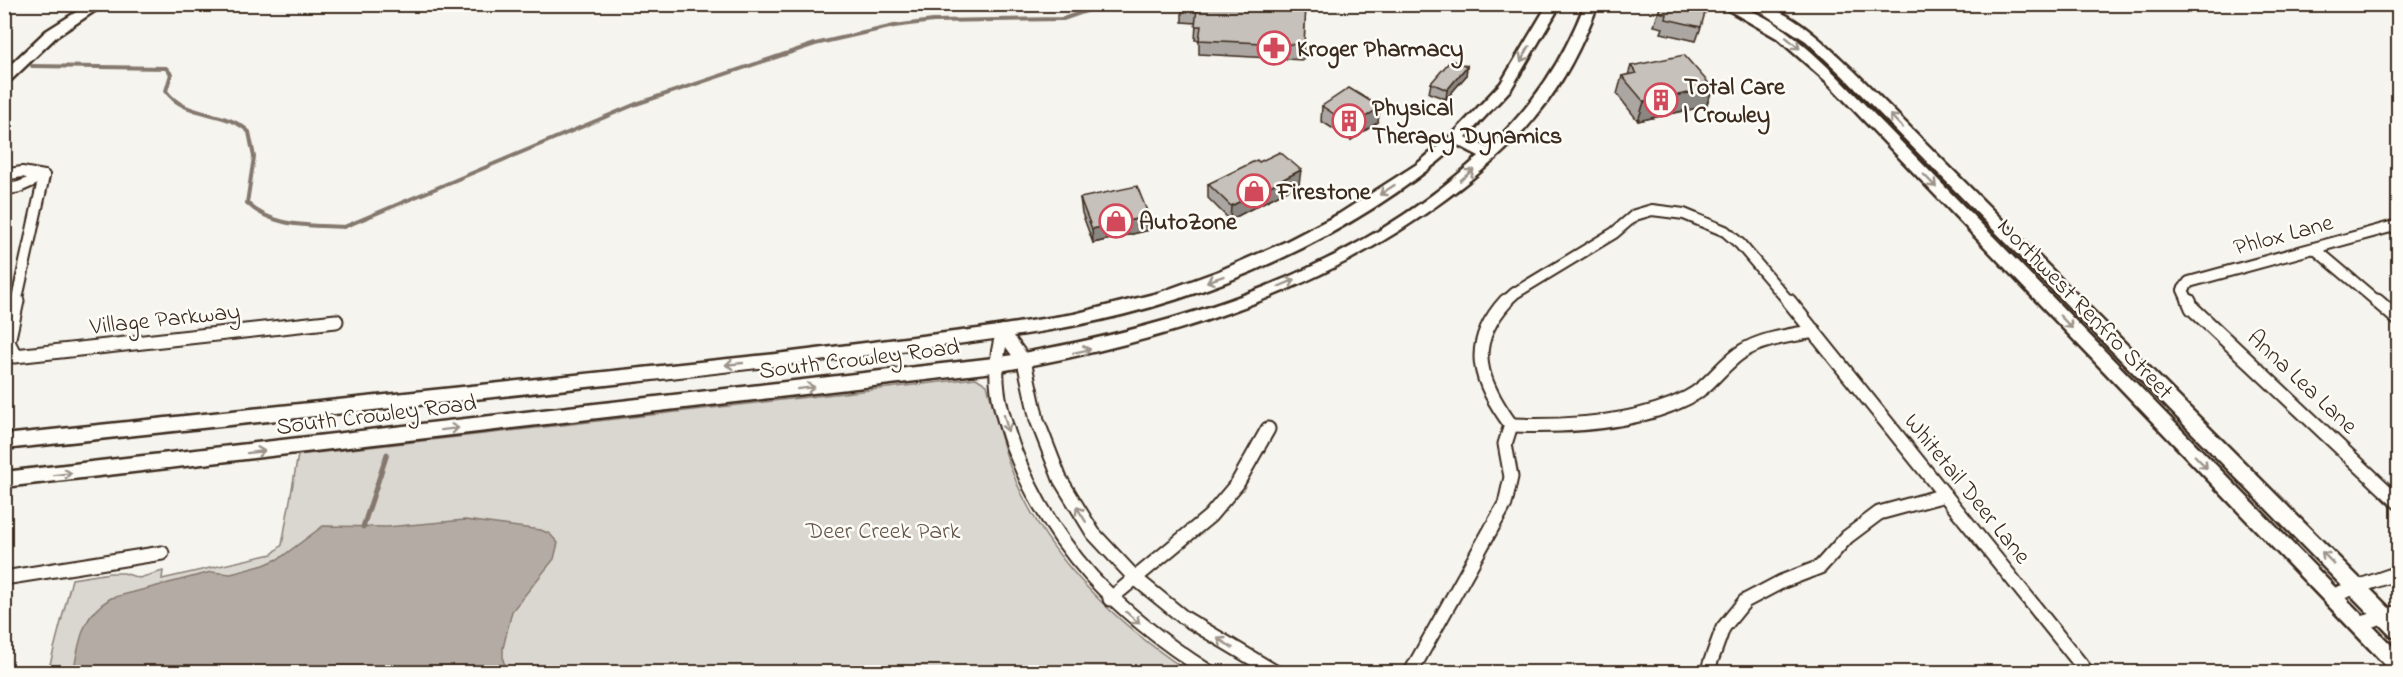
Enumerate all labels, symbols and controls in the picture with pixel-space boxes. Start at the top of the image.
pharmacy icon: Kroger Pharmacy [1256,30,1292,66]
place label: Kroger Pharmacy [1297,33,1463,69]
one-way arrow [1785,36,1800,50]
one-way arrow [1518,45,1530,62]
place label: Total Care | Crowley [1684,71,1786,135]
building icon: Total Care | Crowley [1643,82,1679,118]
place label: Physical Therapy Dynamics [1372,92,1562,156]
building icon: Physical Therapy Dynamics [1331,103,1367,139]
one-way arrow [1888,113,1903,128]
one-way arrow [1459,168,1474,182]
shop icon: Firestone [1236,173,1272,209]
one-way arrow [1923,174,1938,189]
place label: Firestone [1276,176,1372,211]
one-way arrow [1379,183,1396,196]
shop icon: AutoZone [1098,203,1134,239]
place label: AutoZone [1139,206,1238,241]
street label: Phlox Lane [2230,206,2337,266]
street label: Northwest Renfro Street [1988,211,2181,409]
one-way arrow [1206,274,1224,285]
one-way arrow [1277,277,1295,288]
street label: Village Parkway [87,295,242,347]
one-way arrow [2059,314,2073,329]
street label: Anna Lea Lane [2238,322,2365,444]
street label: South Crowley Road [757,331,962,391]
one-way arrow [1072,345,1091,356]
one-way arrow [725,359,745,370]
one-way arrow [796,383,816,394]
street label: South Crowley Road [274,387,479,447]
street label: Whitetail Deer Lane [1894,406,2038,573]
one-way arrow [1000,413,1012,432]
one-way arrow [440,424,460,435]
one-way arrow [246,446,266,457]
one-way arrow [2194,454,2209,469]
one-way arrow [52,468,72,479]
one-way arrow [1075,506,1087,523]
park label: Deer Creek Park [805,515,961,550]
one-way arrow [2321,551,2335,566]
one-way arrow [1125,611,1140,625]
one-way arrow [1217,636,1234,648]

